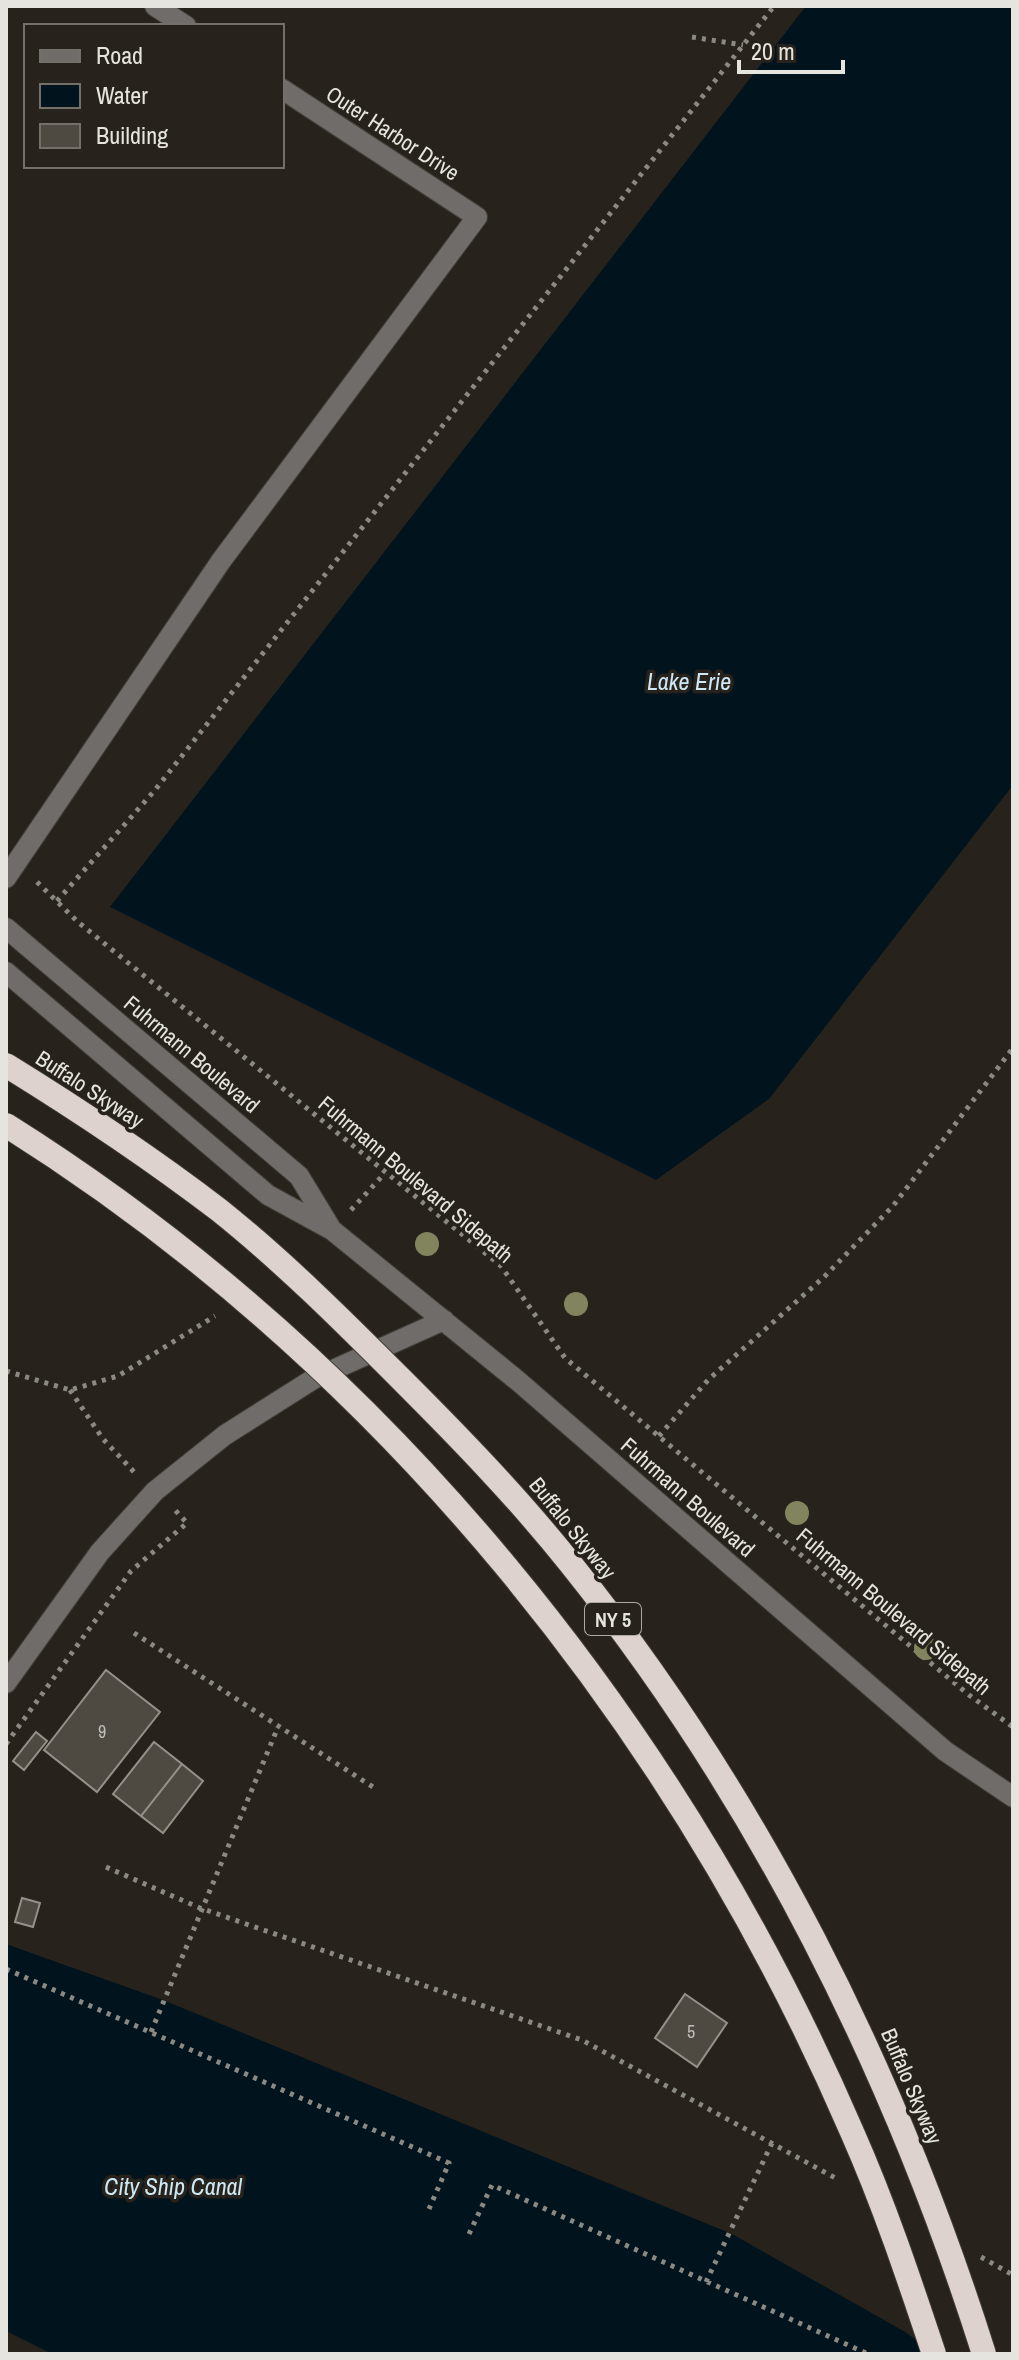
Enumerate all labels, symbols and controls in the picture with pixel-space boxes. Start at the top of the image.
legend [24,24,284,168]
scale bar [739,24,843,74]
text: 20 m [751,35,795,67]
text: Road [96,39,143,71]
text: Water [96,79,148,111]
street label: Outer Harbor Drive [321,79,465,187]
text: Building [96,119,168,151]
water label: Lake Erie [647,665,731,697]
street label: Fuhrmann Boulevard [118,988,266,1120]
street label: Buffalo Skyway [30,1043,150,1135]
street label: Fuhrmann Boulevard Sidepath [312,1089,520,1269]
street label: Fuhrmann Boulevard [615,1430,761,1564]
street label: Buffalo Skyway [523,1471,623,1585]
street label: Fuhrmann Boulevard Sidepath [790,1521,998,1701]
road number: NY 5 [585,1603,641,1635]
house number: 9 [98,1719,106,1744]
house number: 5 [687,2019,695,2044]
street label: Buffalo Skyway [874,2024,950,2148]
water label: City Ship Canal [104,2170,243,2202]

